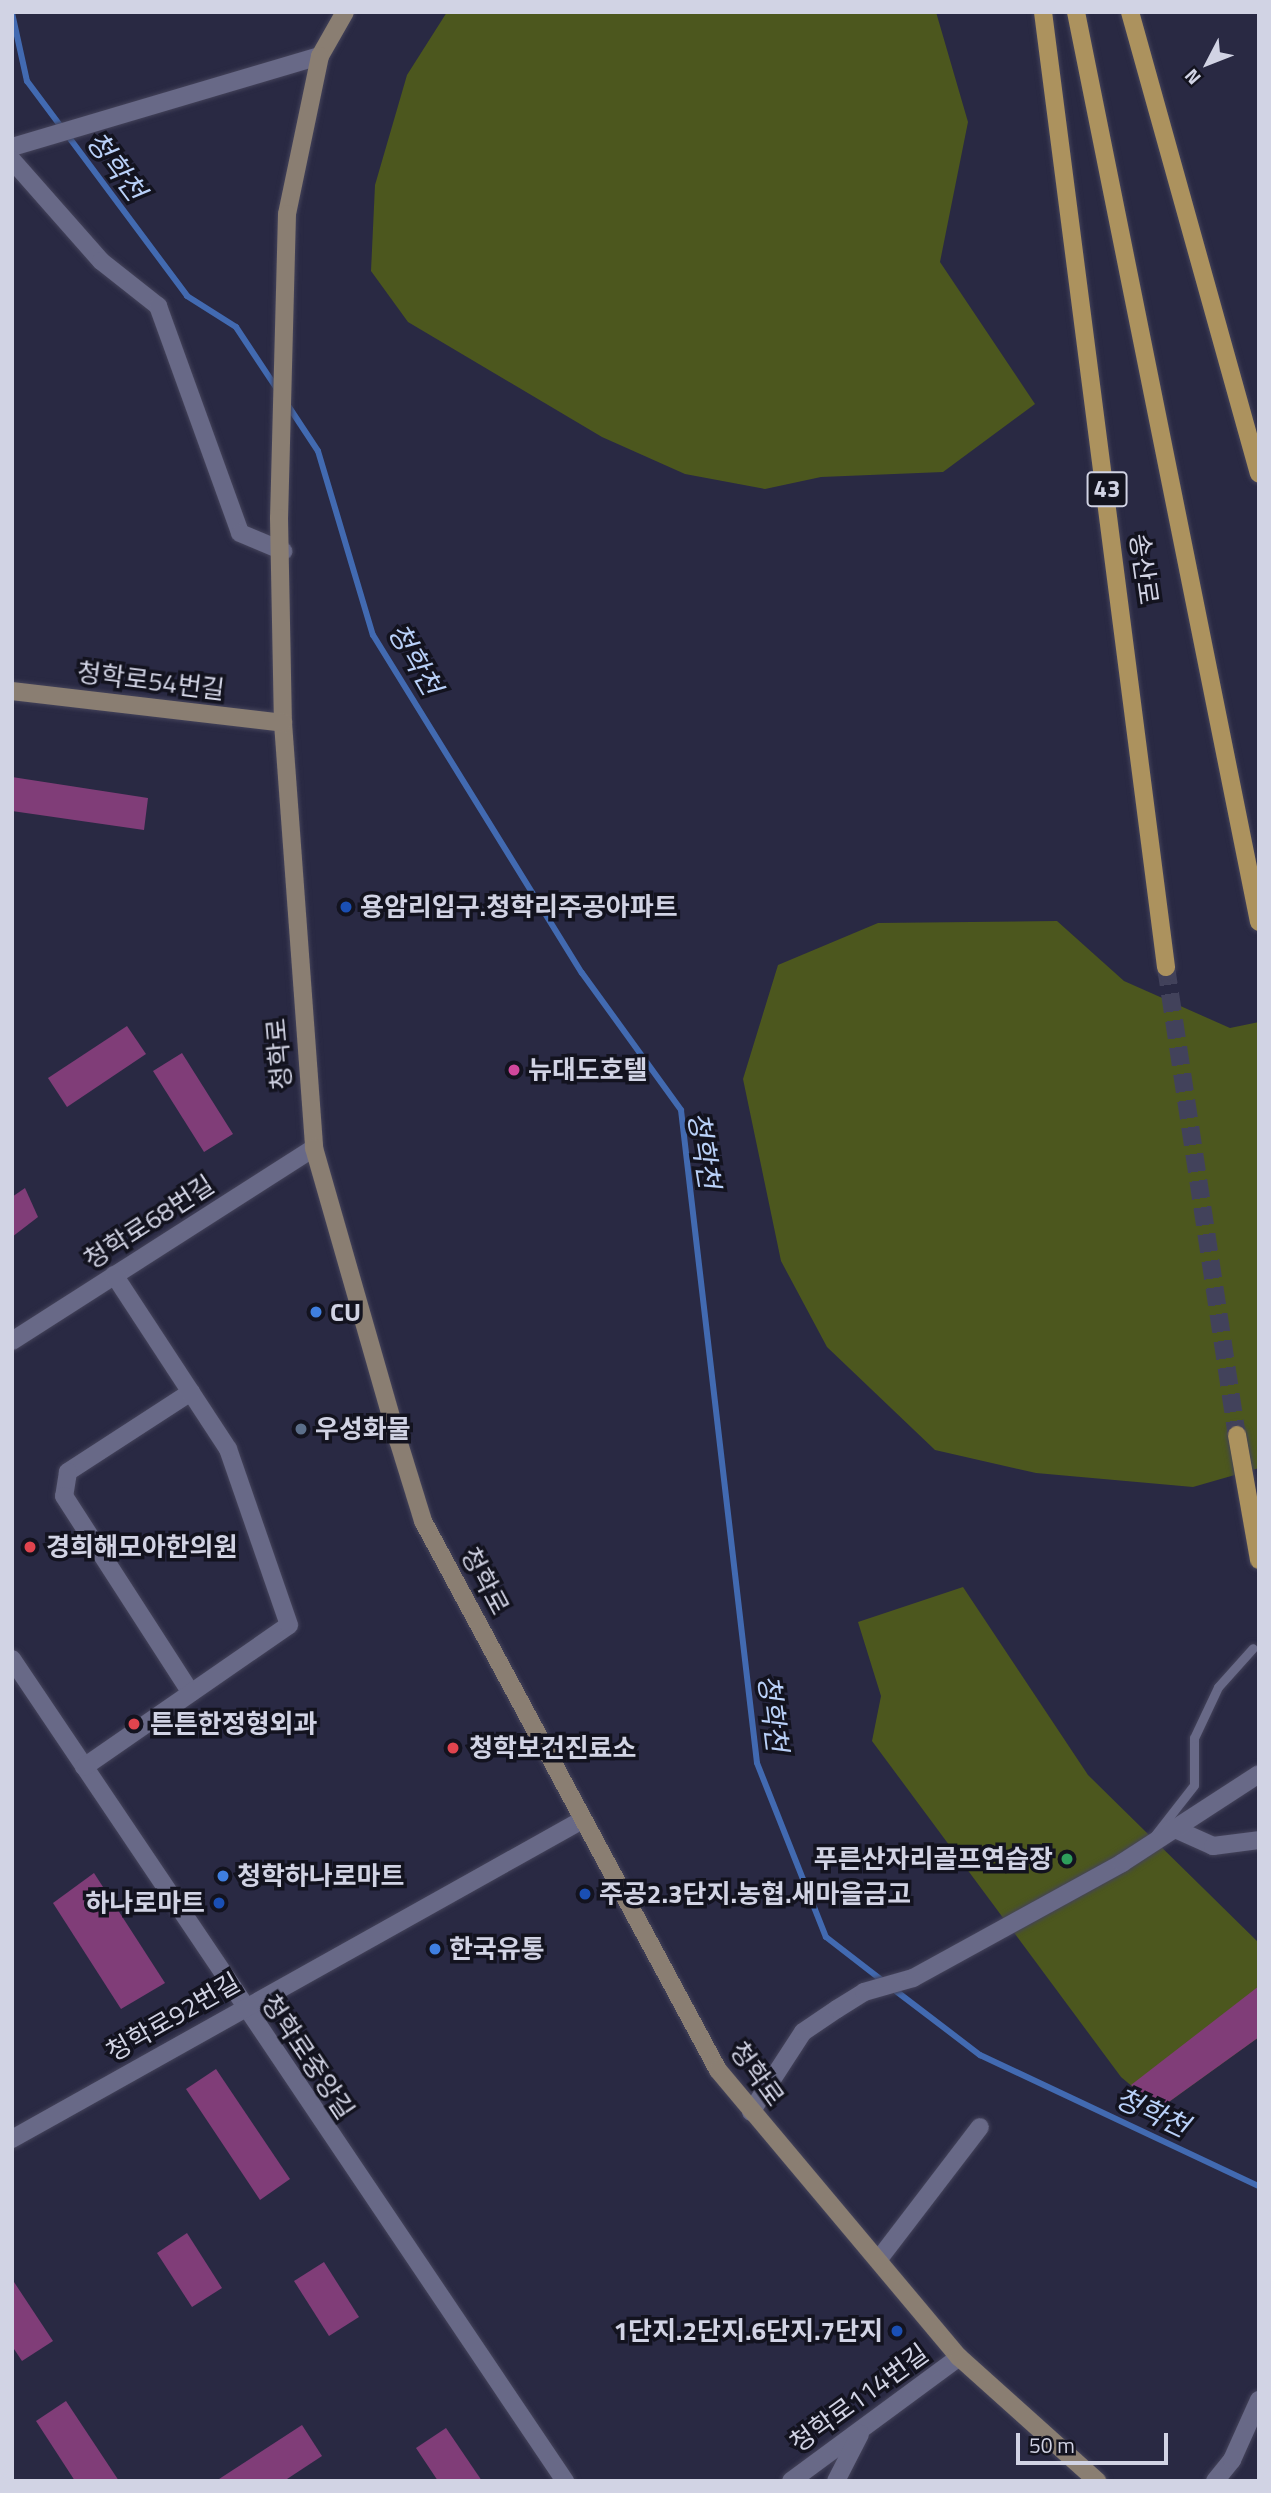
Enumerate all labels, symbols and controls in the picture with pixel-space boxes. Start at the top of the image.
north arrow [1173,28,1243,98]
text: N [1177,63,1207,92]
water label: 청학천 [79,125,153,207]
road number: 43 [1086,468,1128,510]
street label: 송산로 [1124,531,1164,607]
water label: 청학천 [381,617,449,701]
street label: 청학로54번길 [75,656,227,706]
place label: 용암리입구.청학리주공아파트 [360,891,678,923]
marker: 용암리입구.청학리주공아파트 [338,899,354,915]
street label: 청학로 [260,1017,298,1091]
place label: 뉴대도호텔 [528,1054,648,1086]
marker: 뉴대도호텔 [506,1062,522,1078]
water label: 청학천 [681,1109,727,1191]
street label: 청학로68번길 [78,1168,220,1276]
place label: CU [330,1296,361,1328]
marker: CU [308,1304,324,1320]
place label: 우성화물 [315,1413,411,1445]
marker: 우성화물 [293,1421,309,1437]
place label: 경희해모아한의원 [46,1531,237,1563]
marker: 경희해모아한의원 [20,1537,40,1557]
street label: 청학로 [454,1542,516,1620]
water label: 청학천 [752,1673,794,1753]
place label: 튼튼한정형외과 [150,1708,317,1740]
marker: 튼튼한정형외과 [124,1714,144,1734]
place label: 청학보건진료소 [469,1732,636,1764]
marker: 청학보건진료소 [443,1738,463,1758]
place label: 푸른산자리골프연습장 [814,1843,1053,1875]
marker: 푸른산자리골프연습장 [1059,1851,1075,1867]
place label: 청학하나로마트 [237,1860,404,1892]
marker: 청학하나로마트 [215,1868,231,1884]
place label: 주공2.3단지.농협.새마을금고 [599,1878,911,1910]
marker: 주공2.3단지.농협.새마을금고 [577,1886,593,1902]
place label: 하나로마트 [85,1887,205,1919]
marker: 하나로마트 [211,1895,227,1911]
place label: 한국유통 [449,1933,545,1965]
marker: 한국유통 [427,1941,443,1957]
street label: 청학로92번길 [101,1966,245,2068]
street label: 청학로중앙길 [255,1989,361,2125]
street label: 청학로 [723,2036,791,2112]
water label: 청학천 [1110,2080,1194,2144]
place label: 1단지.2단지.6단지.7단지 [613,2315,883,2347]
marker: 1단지.2단지.6단지.7단지 [889,2323,905,2339]
street label: 청학로114번길 [784,2337,934,2459]
scale bar [1019,2420,1171,2464]
text: 50 m [1029,2429,1075,2461]

